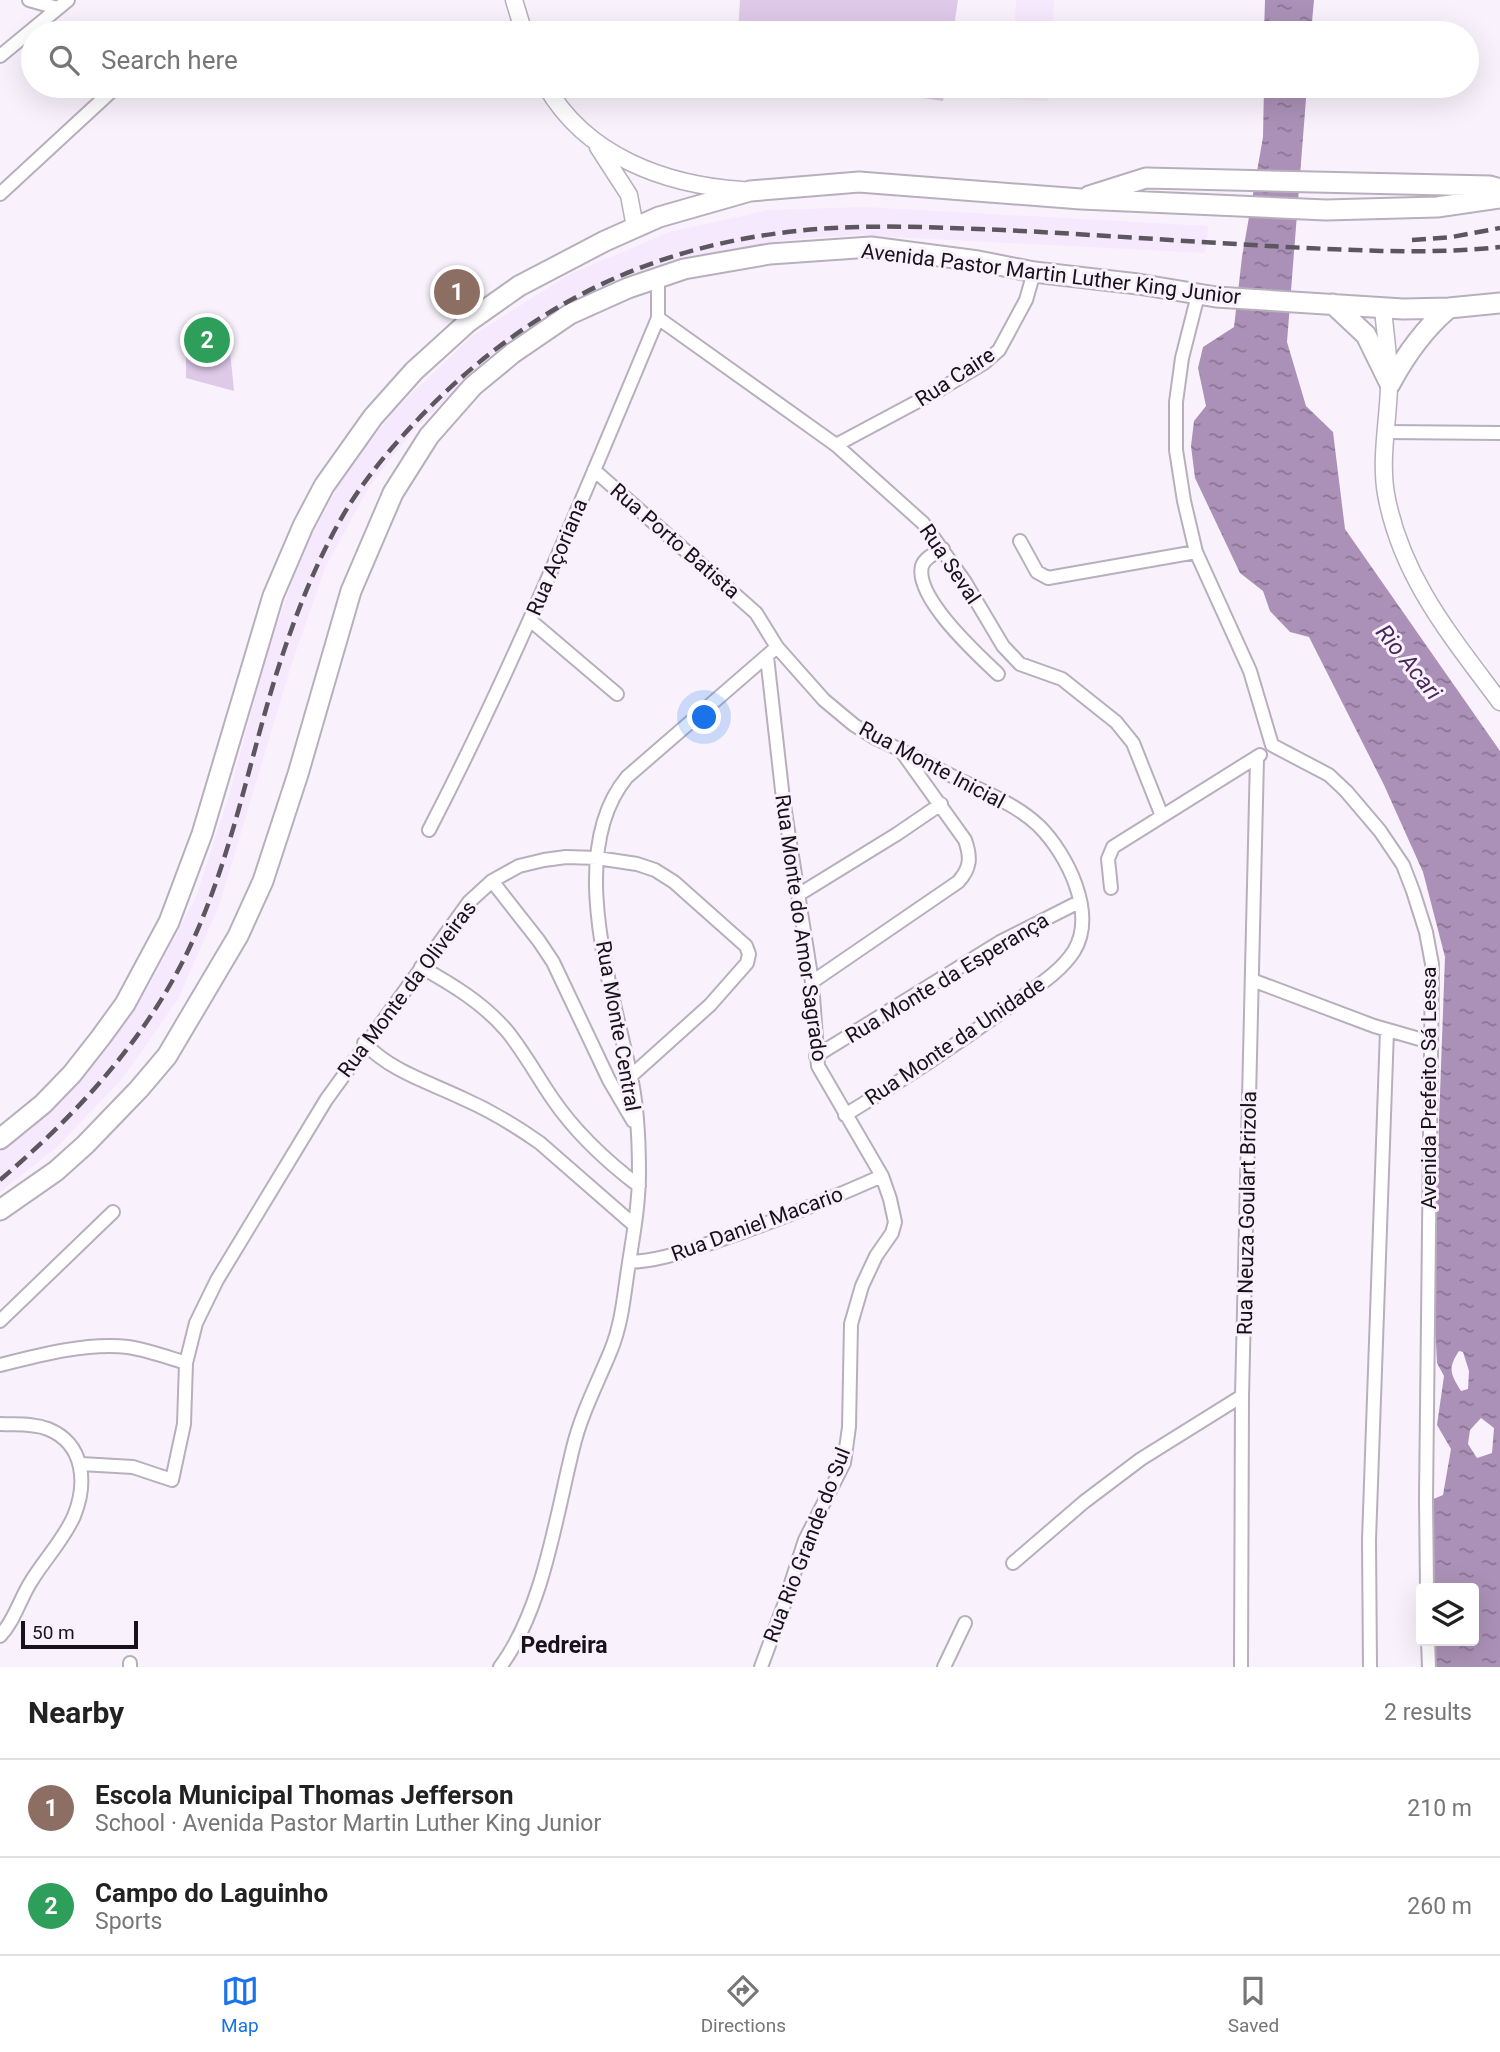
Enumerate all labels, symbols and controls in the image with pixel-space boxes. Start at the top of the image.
search box [21,21,1479,98]
icon: search [45,41,83,79]
text: Search here [101,45,238,75]
street label: Avenida Pastor Martin Luther King Junior [860,239,1242,309]
pin: 1 [434,266,480,318]
pin: 2 [184,314,230,366]
street label: Rua Caire [911,343,999,411]
street label: Rua Porto Batista [605,478,745,604]
street label: Rua Açoriana [522,495,592,619]
street label: Rua Seval [915,519,985,609]
water label: Rio Acari [1370,619,1447,706]
your location [687,700,721,734]
street label: Rua Monte Inicial [855,717,1009,813]
street label: Rua Monte do Amor Sagrado [770,793,832,1063]
street label: Rua Monte da Oliveiras [333,896,481,1082]
street label: Rua Monte da Esperança [841,908,1053,1048]
street label: Rua Monte Central [591,939,645,1113]
street label: Avenida Prefeito Sá Lessa [1417,967,1441,1209]
street label: Rua Monte da Unidade [861,972,1049,1110]
street label: Rua Neuza Goulart Brizola [1233,1091,1261,1335]
street label: Rua Daniel Macario [668,1182,846,1266]
street label: Rua Rio Grande do Sul [759,1444,855,1646]
map controls [1416,1583,1479,1646]
button: layers [1416,1583,1479,1646]
scale bar [21,1618,138,1650]
text: 50 m [32,1621,75,1644]
district label: Pedreira [520,1632,608,1659]
text: Nearby [28,1695,124,1730]
text: 2 results [1384,1699,1472,1726]
text: Escola Municipal Thomas Jefferson [95,1780,514,1810]
text: 1 [44,1795,58,1822]
text: 210 m [1407,1795,1472,1822]
text: School · Avenida Pastor Martin Luther King Junior [95,1810,601,1837]
text: Campo do Laguinho [95,1878,328,1908]
text: 2 [44,1893,58,1920]
text: 260 m [1407,1893,1472,1920]
text: Sports [95,1908,162,1935]
tab: Map [221,1972,259,2037]
tab: Directions [701,1972,786,2037]
tab: Saved [1228,1972,1279,2037]

